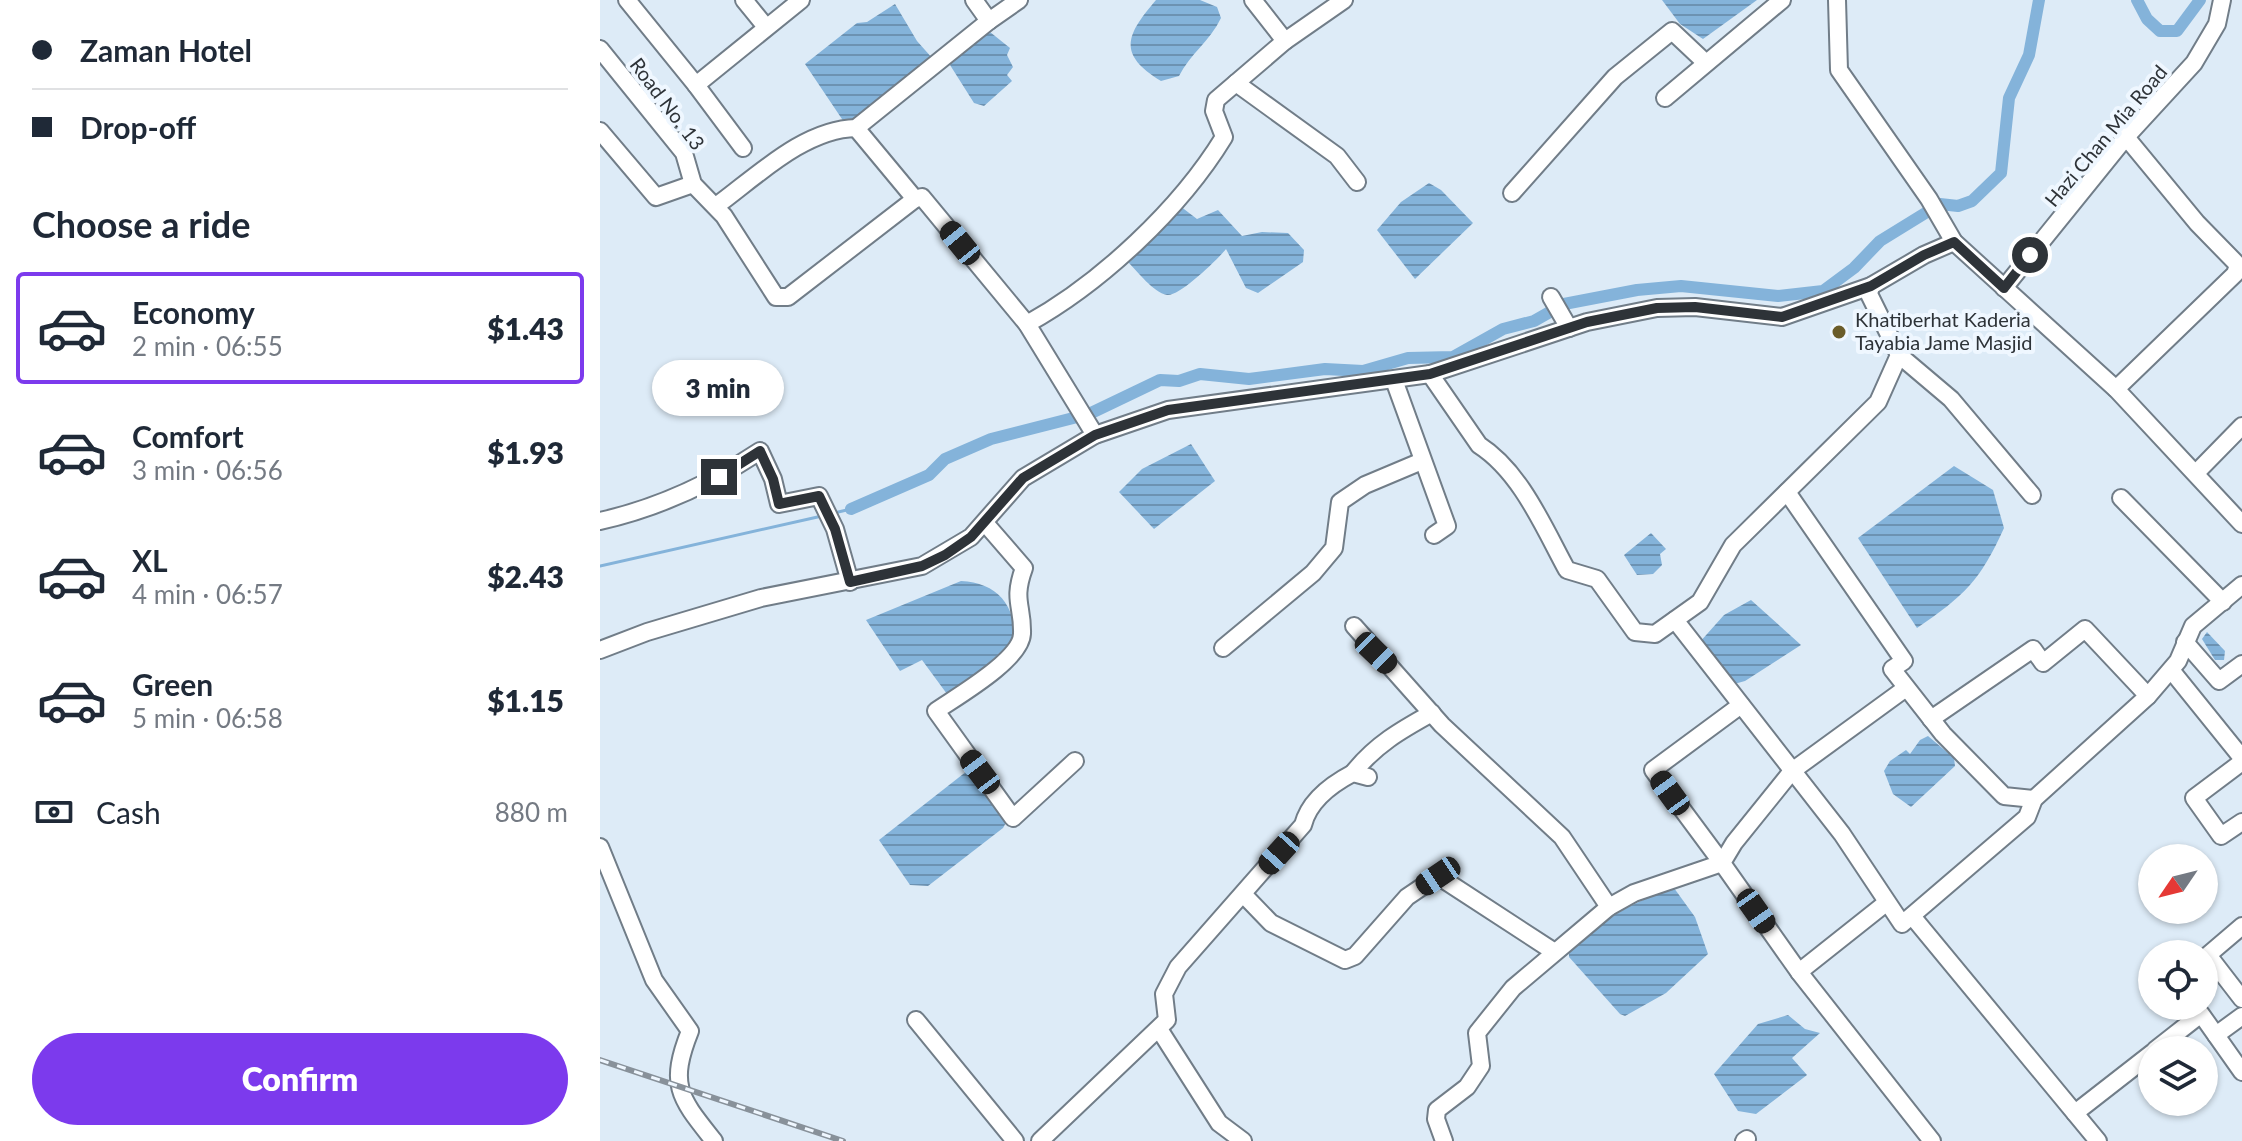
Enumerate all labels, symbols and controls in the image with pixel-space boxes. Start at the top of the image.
text: Zaman Hotel [80,32,252,68]
street label: Road No. 13 [625,53,710,154]
street label: Hazi Chan Mia Road [2039,60,2171,211]
text: Drop-off [80,109,196,145]
text: Choose a ride [32,202,251,246]
car [936,217,984,269]
route start [2012,237,2048,273]
icon: car [36,292,108,364]
text: Economy [132,294,255,330]
place label: Khatiberhat Kaderia Tayabia Jame Masjid [1855,307,2033,354]
text: $1.43 [487,310,564,346]
marker: Khatiberhat Kaderia Tayabia Jame Masjid [1830,323,1848,341]
text: 2 min · 06:55 [132,330,283,362]
callout: 3 min [653,361,785,417]
text: 3 min [686,372,750,404]
icon: car [36,416,108,488]
text: Comfort [132,418,244,454]
text: $1.93 [487,434,564,470]
text: 3 min · 06:56 [132,454,283,486]
route end [701,459,737,495]
icon: car [36,540,108,612]
text: XL [132,542,168,578]
text: $2.43 [487,558,564,594]
text: 4 min · 06:57 [132,578,283,610]
car [1350,628,1402,678]
icon: car [36,664,108,736]
text: Green [132,666,213,702]
text: $1.15 [487,682,564,718]
text: 5 min · 06:58 [132,702,283,734]
car [956,746,1004,798]
car [1646,767,1694,819]
icon: cash [32,790,76,834]
text: Cash [96,794,161,830]
text: 880 m [495,796,568,828]
car [1254,827,1304,879]
north arrow [2138,844,2218,924]
map controls [2138,844,2218,1116]
car [1411,853,1465,899]
car [1732,884,1780,938]
button: locate [2138,940,2218,1020]
button: Confirm [32,1033,568,1125]
button: layers [2138,1036,2218,1116]

